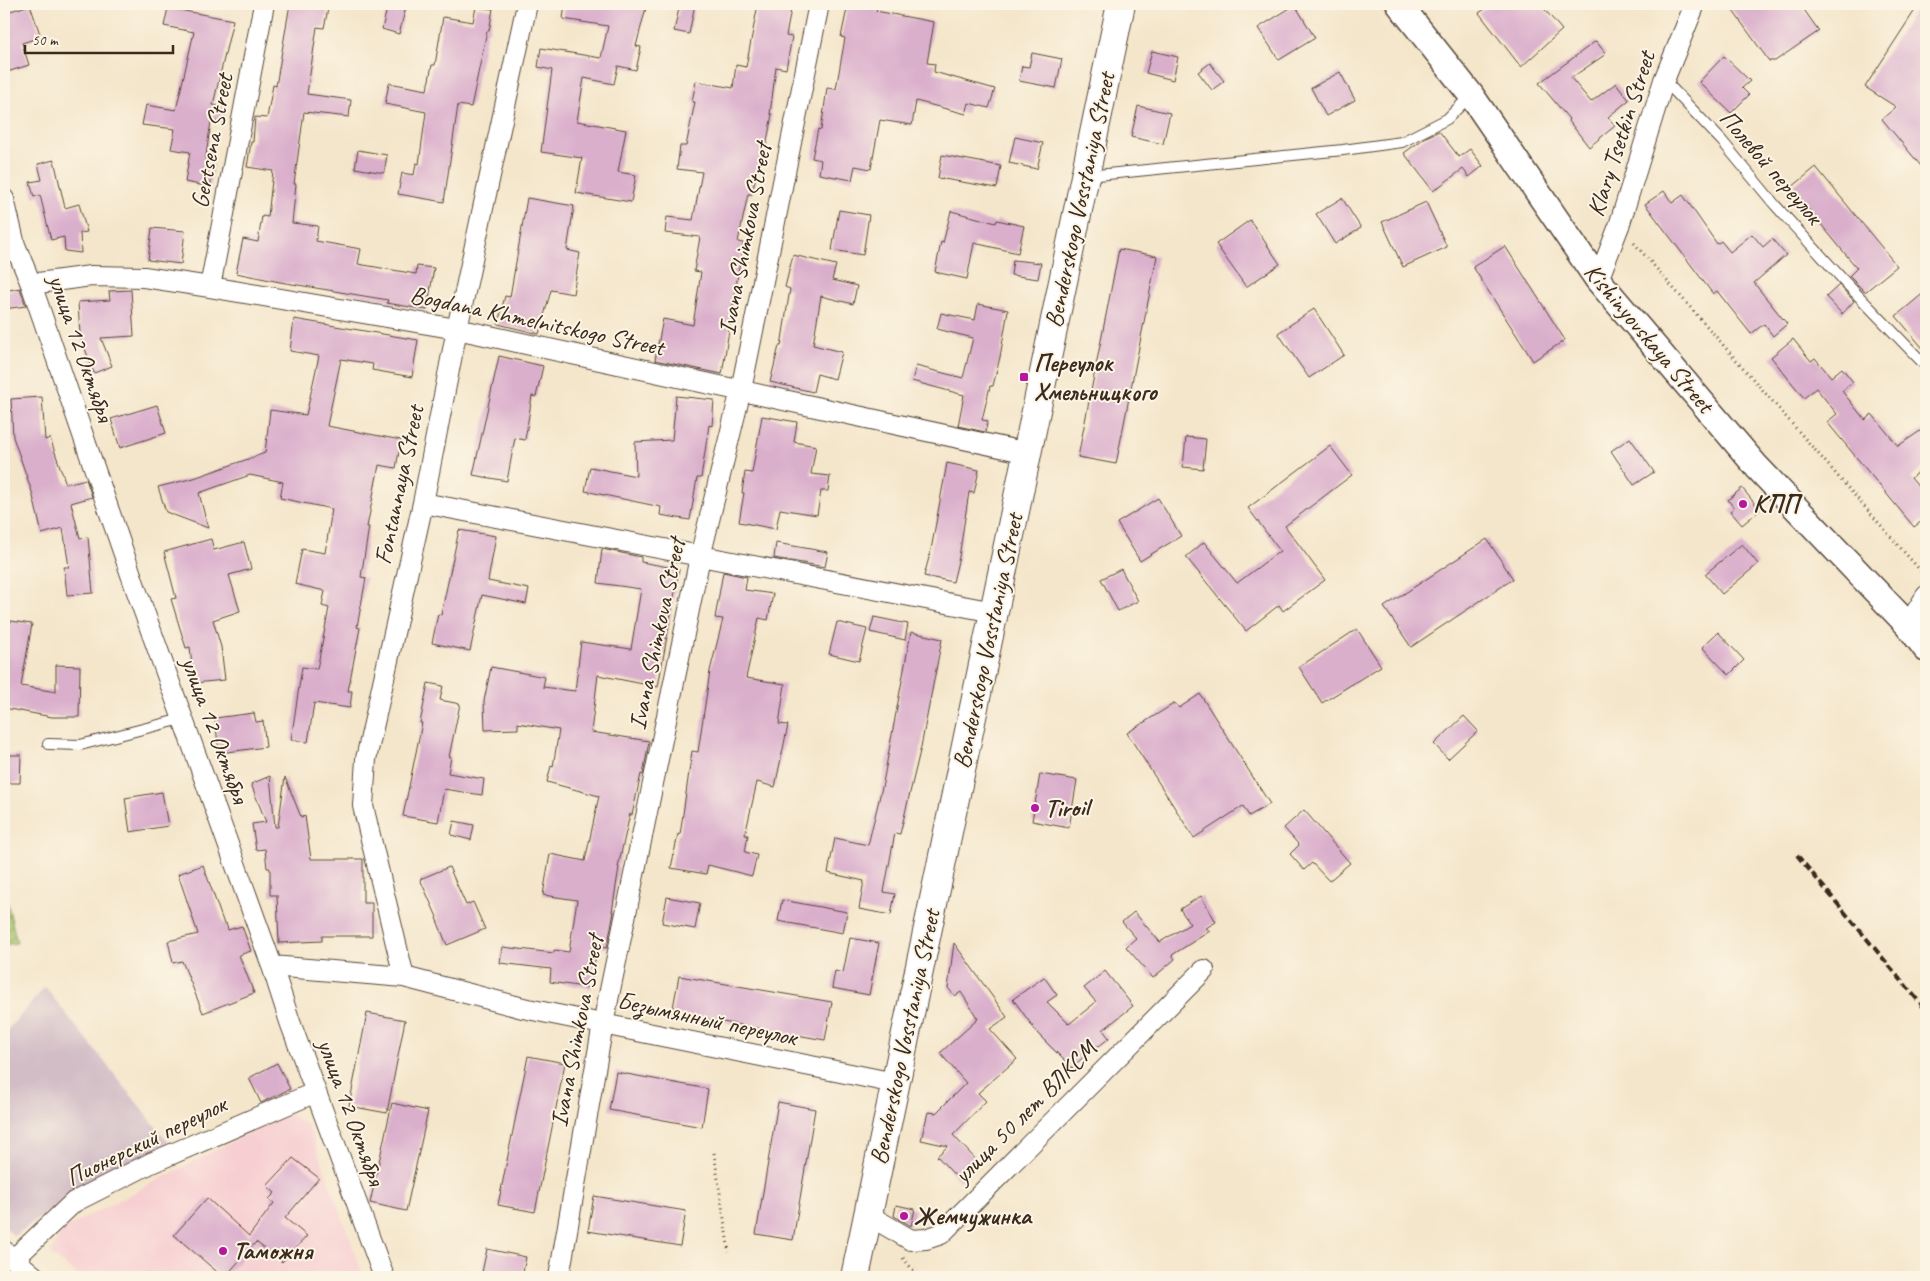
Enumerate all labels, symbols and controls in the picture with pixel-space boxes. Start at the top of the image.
scale bar [25,22,172,54]
text: 50 m [32,31,59,50]
street label: Klary Tsetkin Street [1579,45,1664,220]
street label: Benderskogo Vosstaniya Street [1037,67,1123,330]
street label: Gertsena Street [183,69,241,211]
street label: Полевой переулок [1712,103,1832,233]
street label: Ivana Shimkova Street [711,137,780,338]
street label: Kishinyovskaya Street [1577,256,1723,422]
street label: улица 12 Октября [40,269,122,428]
street label: Bogdana Khmelnitskogo Street [407,278,669,364]
place label: Переулок Хмельницкого [1034,347,1159,408]
marker: Переулок Хмельницкого [1018,371,1030,383]
street label: Fontannaya Street [367,400,432,567]
place label: КПП [1753,488,1803,520]
marker: КПП [1737,498,1749,510]
street label: Benderskogo Vosstaniya Street [945,508,1031,771]
street label: Ivana Shimkova Street [621,532,694,733]
street label: улица 12 Октября [173,651,257,810]
place label: Tiroil [1045,792,1093,824]
marker: Tiroil [1029,802,1041,814]
street label: Benderskogo Vosstaniya Street [862,904,948,1167]
street label: Ivana Shimkova Street [543,929,612,1130]
street label: Безымянный переулок [614,984,802,1055]
street label: улица 50 лет ВЛКСМ [945,1032,1105,1192]
street label: улица 12 Октября [309,1033,393,1192]
street label: Пионерский переулок [60,1087,234,1194]
place label: Жемчужинка [914,1200,1033,1232]
marker: Жемчужинка [898,1210,910,1222]
place label: Таможня [233,1235,315,1267]
marker: Таможня [217,1245,229,1257]

